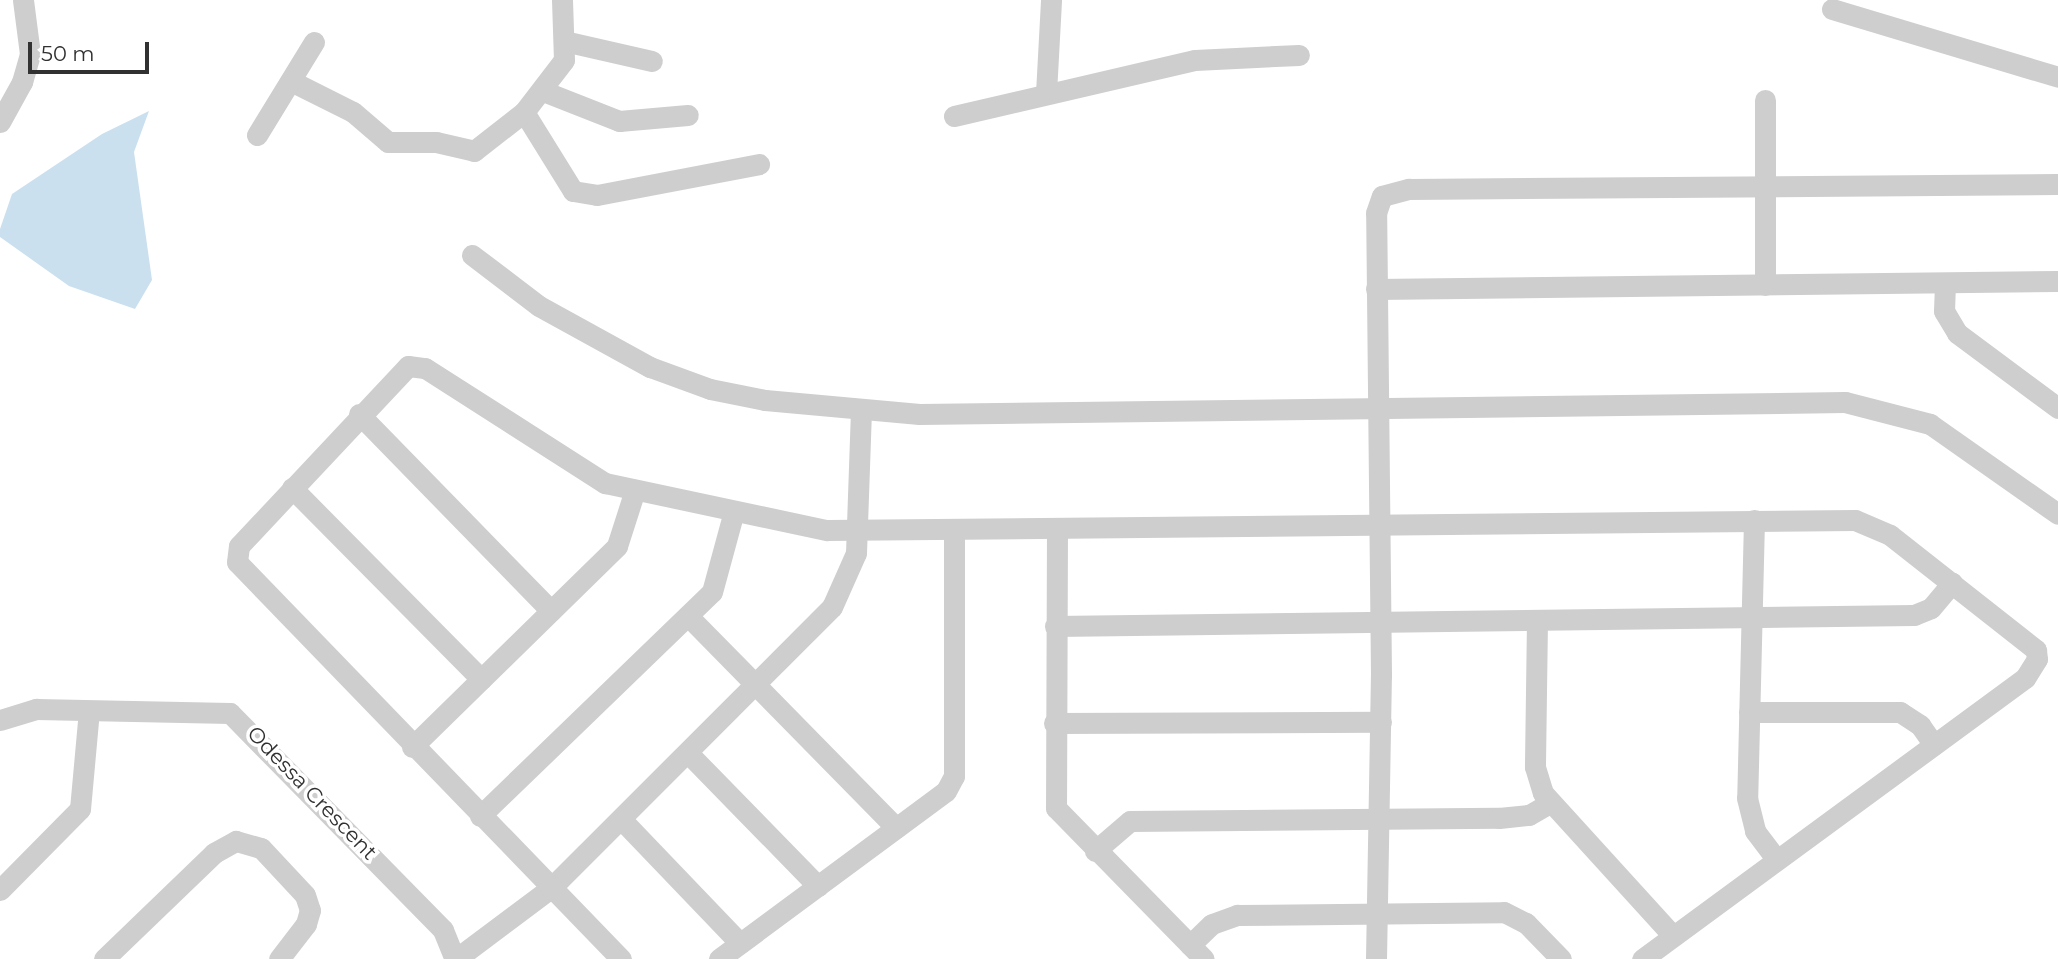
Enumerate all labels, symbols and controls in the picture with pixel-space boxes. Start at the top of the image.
scale bar [32,28,152,72]
text: 50 m [41,41,95,66]
street label: Odessa Crescent [242,721,382,865]

